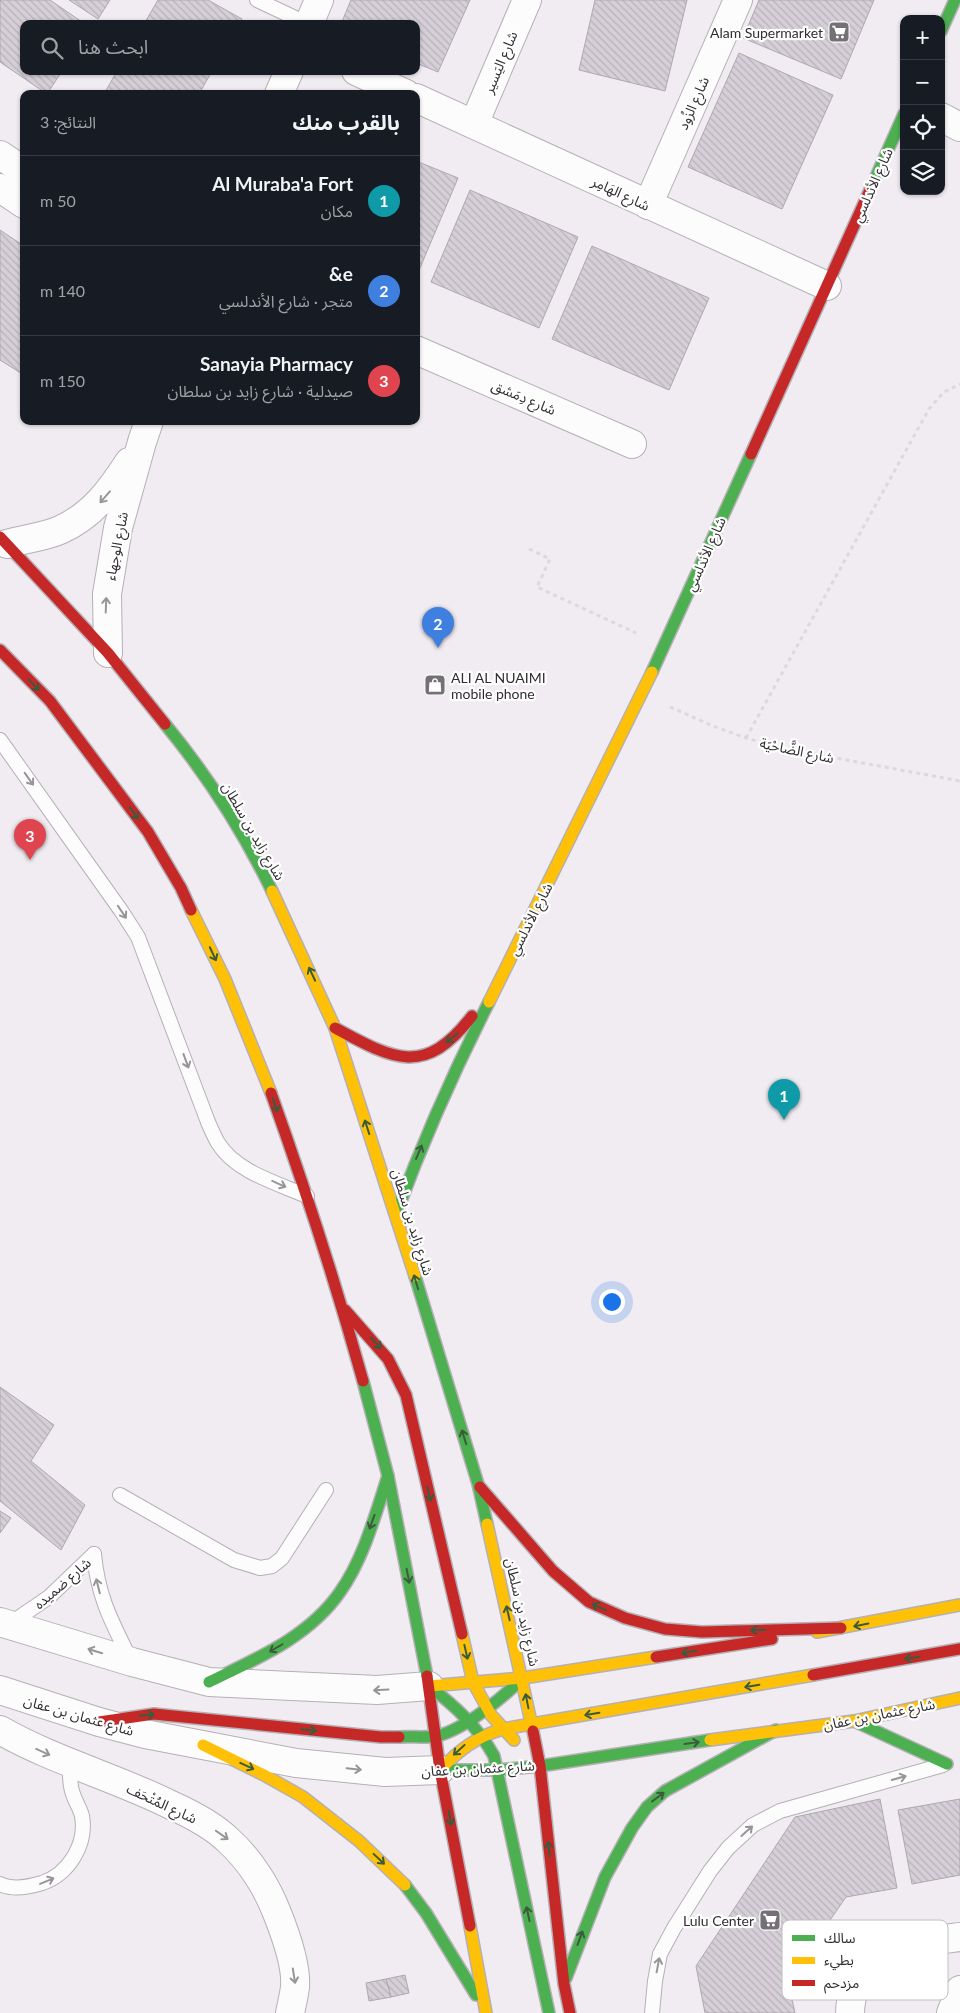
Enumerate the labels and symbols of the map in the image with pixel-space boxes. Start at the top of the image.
supermarket icon: Alam Supermarket [827,20,851,44]
place label: Alam Supermarket [710,24,823,41]
street label: شارع اليَسير [479,28,523,98]
street label: شارع الزُود [674,74,715,133]
street label: شارع الأندلسي [848,145,899,226]
street label: شارع الهَامِر [587,172,653,217]
street label: شارع دِمَشق [488,376,559,421]
one-way arrow [99,490,111,503]
street label: شارع الوجهاء [101,510,134,582]
street label: شارع الأندلسي [681,514,732,595]
one-way arrow [102,597,111,613]
pin: 2 [422,607,454,648]
place label: ALI AL NUAIMI mobile phone [451,669,546,702]
shop icon: ALI AL NUAIMI mobile phone [423,673,447,697]
one-way arrow [28,679,40,691]
street label: شارع الضَّاحْيَة [758,732,836,769]
one-way arrow [24,772,34,786]
street label: شارع زايد بن سلطان [216,779,289,885]
one-way arrow [129,806,139,820]
pin: 3 [14,819,46,860]
street label: شارع الأندلسي [504,880,559,960]
one-way arrow [117,905,127,919]
one-way arrow [209,946,218,961]
one-way arrow [306,967,316,982]
one-way arrow [446,1033,459,1044]
one-way arrow [182,1053,191,1069]
pin: 1 [768,1079,800,1120]
one-way arrow [271,1096,280,1112]
one-way arrow [362,1119,372,1135]
one-way arrow [415,1145,424,1160]
street label: شارع زايد بن سلطان [386,1167,437,1278]
one-way arrow [271,1179,286,1189]
one-way arrow [411,1274,421,1290]
your location [599,1289,625,1315]
one-way arrow [370,1337,382,1350]
one-way arrow [458,1430,468,1446]
one-way arrow [425,1486,434,1502]
one-way arrow [367,1514,376,1529]
street label: شارع ضميده [30,1554,96,1615]
street label: شارع زايد بن سلطان [499,1556,544,1668]
one-way arrow [404,1567,414,1583]
one-way arrow [93,1578,103,1594]
one-way arrow [592,1601,607,1611]
one-way arrow [503,1606,512,1622]
one-way arrow [853,1620,869,1630]
one-way arrow [750,1625,766,1635]
one-way arrow [268,1643,283,1653]
one-way arrow [462,1644,471,1660]
one-way arrow [87,1645,103,1655]
one-way arrow [682,1647,698,1657]
one-way arrow [905,1654,921,1664]
one-way arrow [745,1682,761,1692]
one-way arrow [373,1685,389,1694]
street label: شارع عثمان بن عفان [21,1691,136,1742]
one-way arrow [522,1693,532,1709]
street label: شارع عثمان بن عفان [822,1695,937,1736]
one-way arrow [139,1710,155,1720]
one-way arrow [584,1710,600,1720]
one-way arrow [301,1725,317,1735]
one-way arrow [683,1737,699,1747]
one-way arrow [453,1744,466,1756]
one-way arrow [35,1747,50,1757]
street label: شارع عثمان بن عفان [421,1757,535,1782]
one-way arrow [239,1762,254,1772]
one-way arrow [346,1764,362,1774]
one-way arrow [891,1772,907,1782]
street label: شارع المُتْحَف [123,1779,200,1829]
one-way arrow [651,1792,664,1803]
one-way arrow [446,1810,455,1826]
one-way arrow [741,1825,754,1837]
one-way arrow [214,1830,228,1840]
one-way arrow [544,1841,554,1857]
one-way arrow [373,1853,385,1865]
one-way arrow [39,1875,54,1885]
one-way arrow [523,1906,532,1922]
supermarket icon: Lulu Center [758,1908,782,1932]
place label: Lulu Center [683,1912,754,1929]
legend [782,1920,948,2000]
text: سالك [824,1929,856,1946]
one-way arrow [576,1931,585,1947]
text: بطيء [824,1951,854,1971]
one-way arrow [654,1957,664,1973]
one-way arrow [289,1968,299,1984]
text: مزدحم [824,1974,859,1994]

